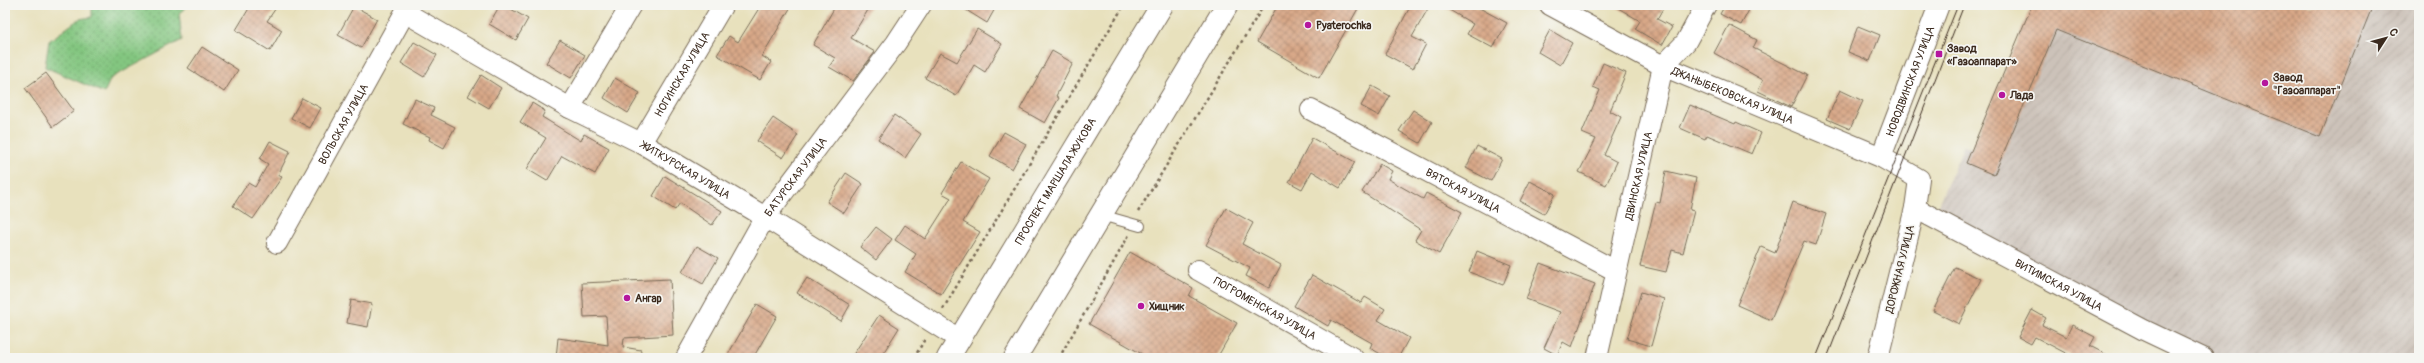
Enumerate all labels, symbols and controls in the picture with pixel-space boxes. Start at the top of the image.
north arrow [2366,18,2406,58]
place label: Pyaterochka [1316,19,1371,32]
marker: Pyaterochka [1303,20,1313,30]
street label: НОВОДВИНСКАЯ УЛИЦА [1883,24,1937,139]
text: С [2386,26,2401,39]
street label: НОГИНСКАЯ УЛИЦА [652,29,712,119]
place label: Завод «Газоаппарат» [1946,42,2017,68]
marker: Завод «Газоаппарат» [1934,49,1944,59]
street label: ДЖАНЫБЕКОВСКАЯ УЛИЦА [1669,64,1796,126]
place label: Завод "Газоаппарат" [2273,71,2341,97]
marker: Завод "Газоаппарат" [2260,78,2270,88]
street label: ВОЛЬСКАЯ УЛИЦА [315,81,371,167]
place label: Лада [2009,89,2033,102]
marker: Лада [1997,90,2007,100]
street label: ПРОСПЕКТ МАРШАЛА ЖУКОВА [1012,115,1099,247]
street label: ДВИНСКАЯ УЛИЦА [1622,130,1655,222]
street label: БАТУРСКАЯ УЛИЦА [761,135,829,219]
street label: ЖИТКУРСКАЯ УЛИЦА [637,137,733,201]
street label: ВЯТСКАЯ УЛИЦА [1424,165,1503,215]
street label: ДОРОЖНАЯ УЛИЦА [1883,224,1917,315]
street label: ВИТИМСКАЯ УЛИЦА [2013,256,2105,313]
street label: ПОГРОМЕНСКАЯ УЛИЦА [1211,274,1319,342]
place label: Ангар [635,292,662,305]
marker: Ангар [622,293,632,303]
place label: Хищник [1149,300,1185,313]
marker: Хищник [1136,301,1146,311]

